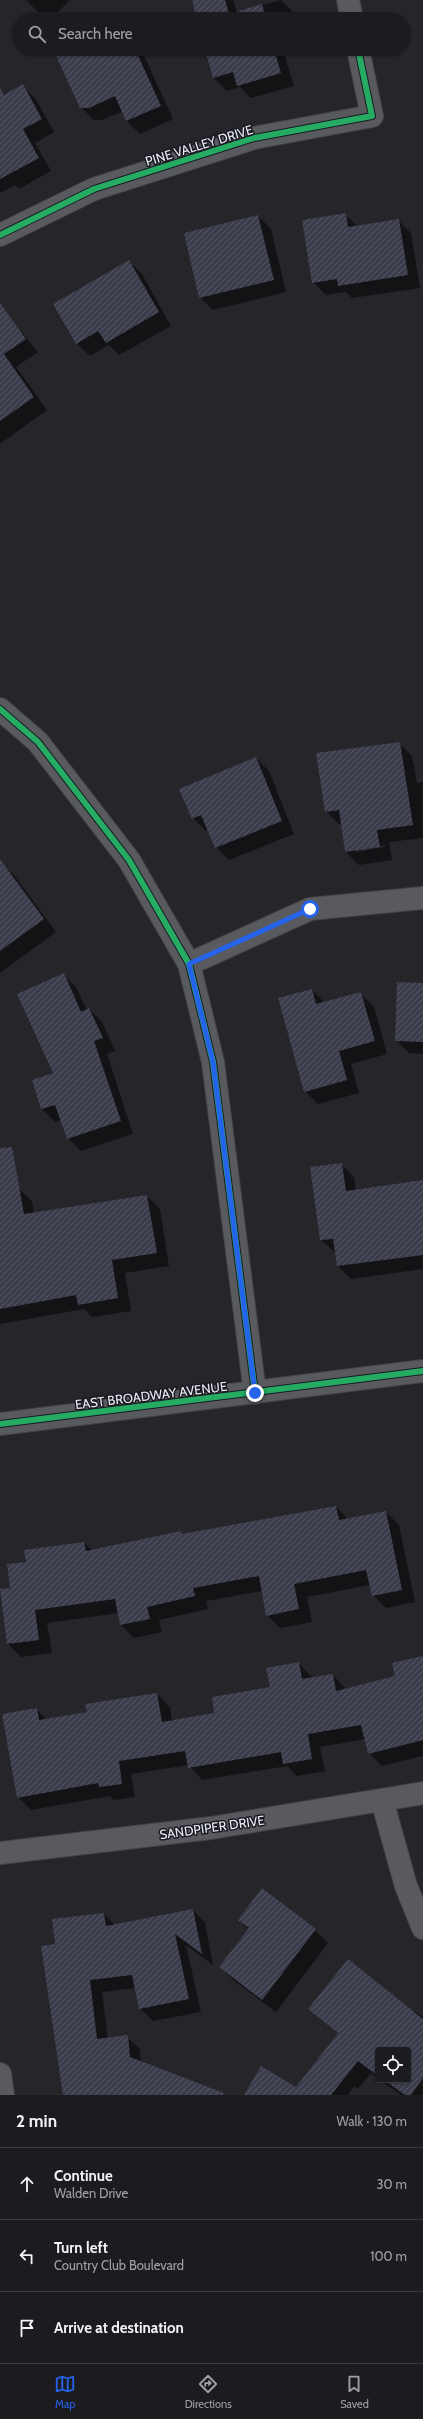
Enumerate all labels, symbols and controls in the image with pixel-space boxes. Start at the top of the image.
search box [12,12,411,56]
icon: search [26,23,48,45]
text: Search here [58,25,133,43]
street label: PINE VALLEY DRIVE [143,121,255,169]
route start [301,900,319,918]
street label: EAST BROADWAY AVENUE [74,1378,228,1412]
route end [246,1384,264,1402]
street label: SANDPIPER DRIVE [158,1812,266,1842]
map controls [375,2047,411,2083]
button: locate [375,2047,411,2083]
text: 2 min [16,2111,57,2131]
text: Walk · 130 m [336,2113,407,2129]
text: Continue [54,2167,113,2185]
icon: ahead [16,2173,38,2195]
text: 30 m [377,2176,407,2192]
text: Walden Drive [54,2185,128,2201]
text: Turn left [54,2239,108,2257]
icon: left [16,2245,38,2267]
text: 100 m [370,2248,407,2264]
text: Country Club Boulevard [54,2257,184,2273]
icon: arrive [16,2317,38,2339]
text: Arrive at destination [54,2319,184,2337]
tab: Map [54,2373,76,2411]
tab: Directions [185,2373,232,2411]
tab: Saved [340,2373,369,2411]

